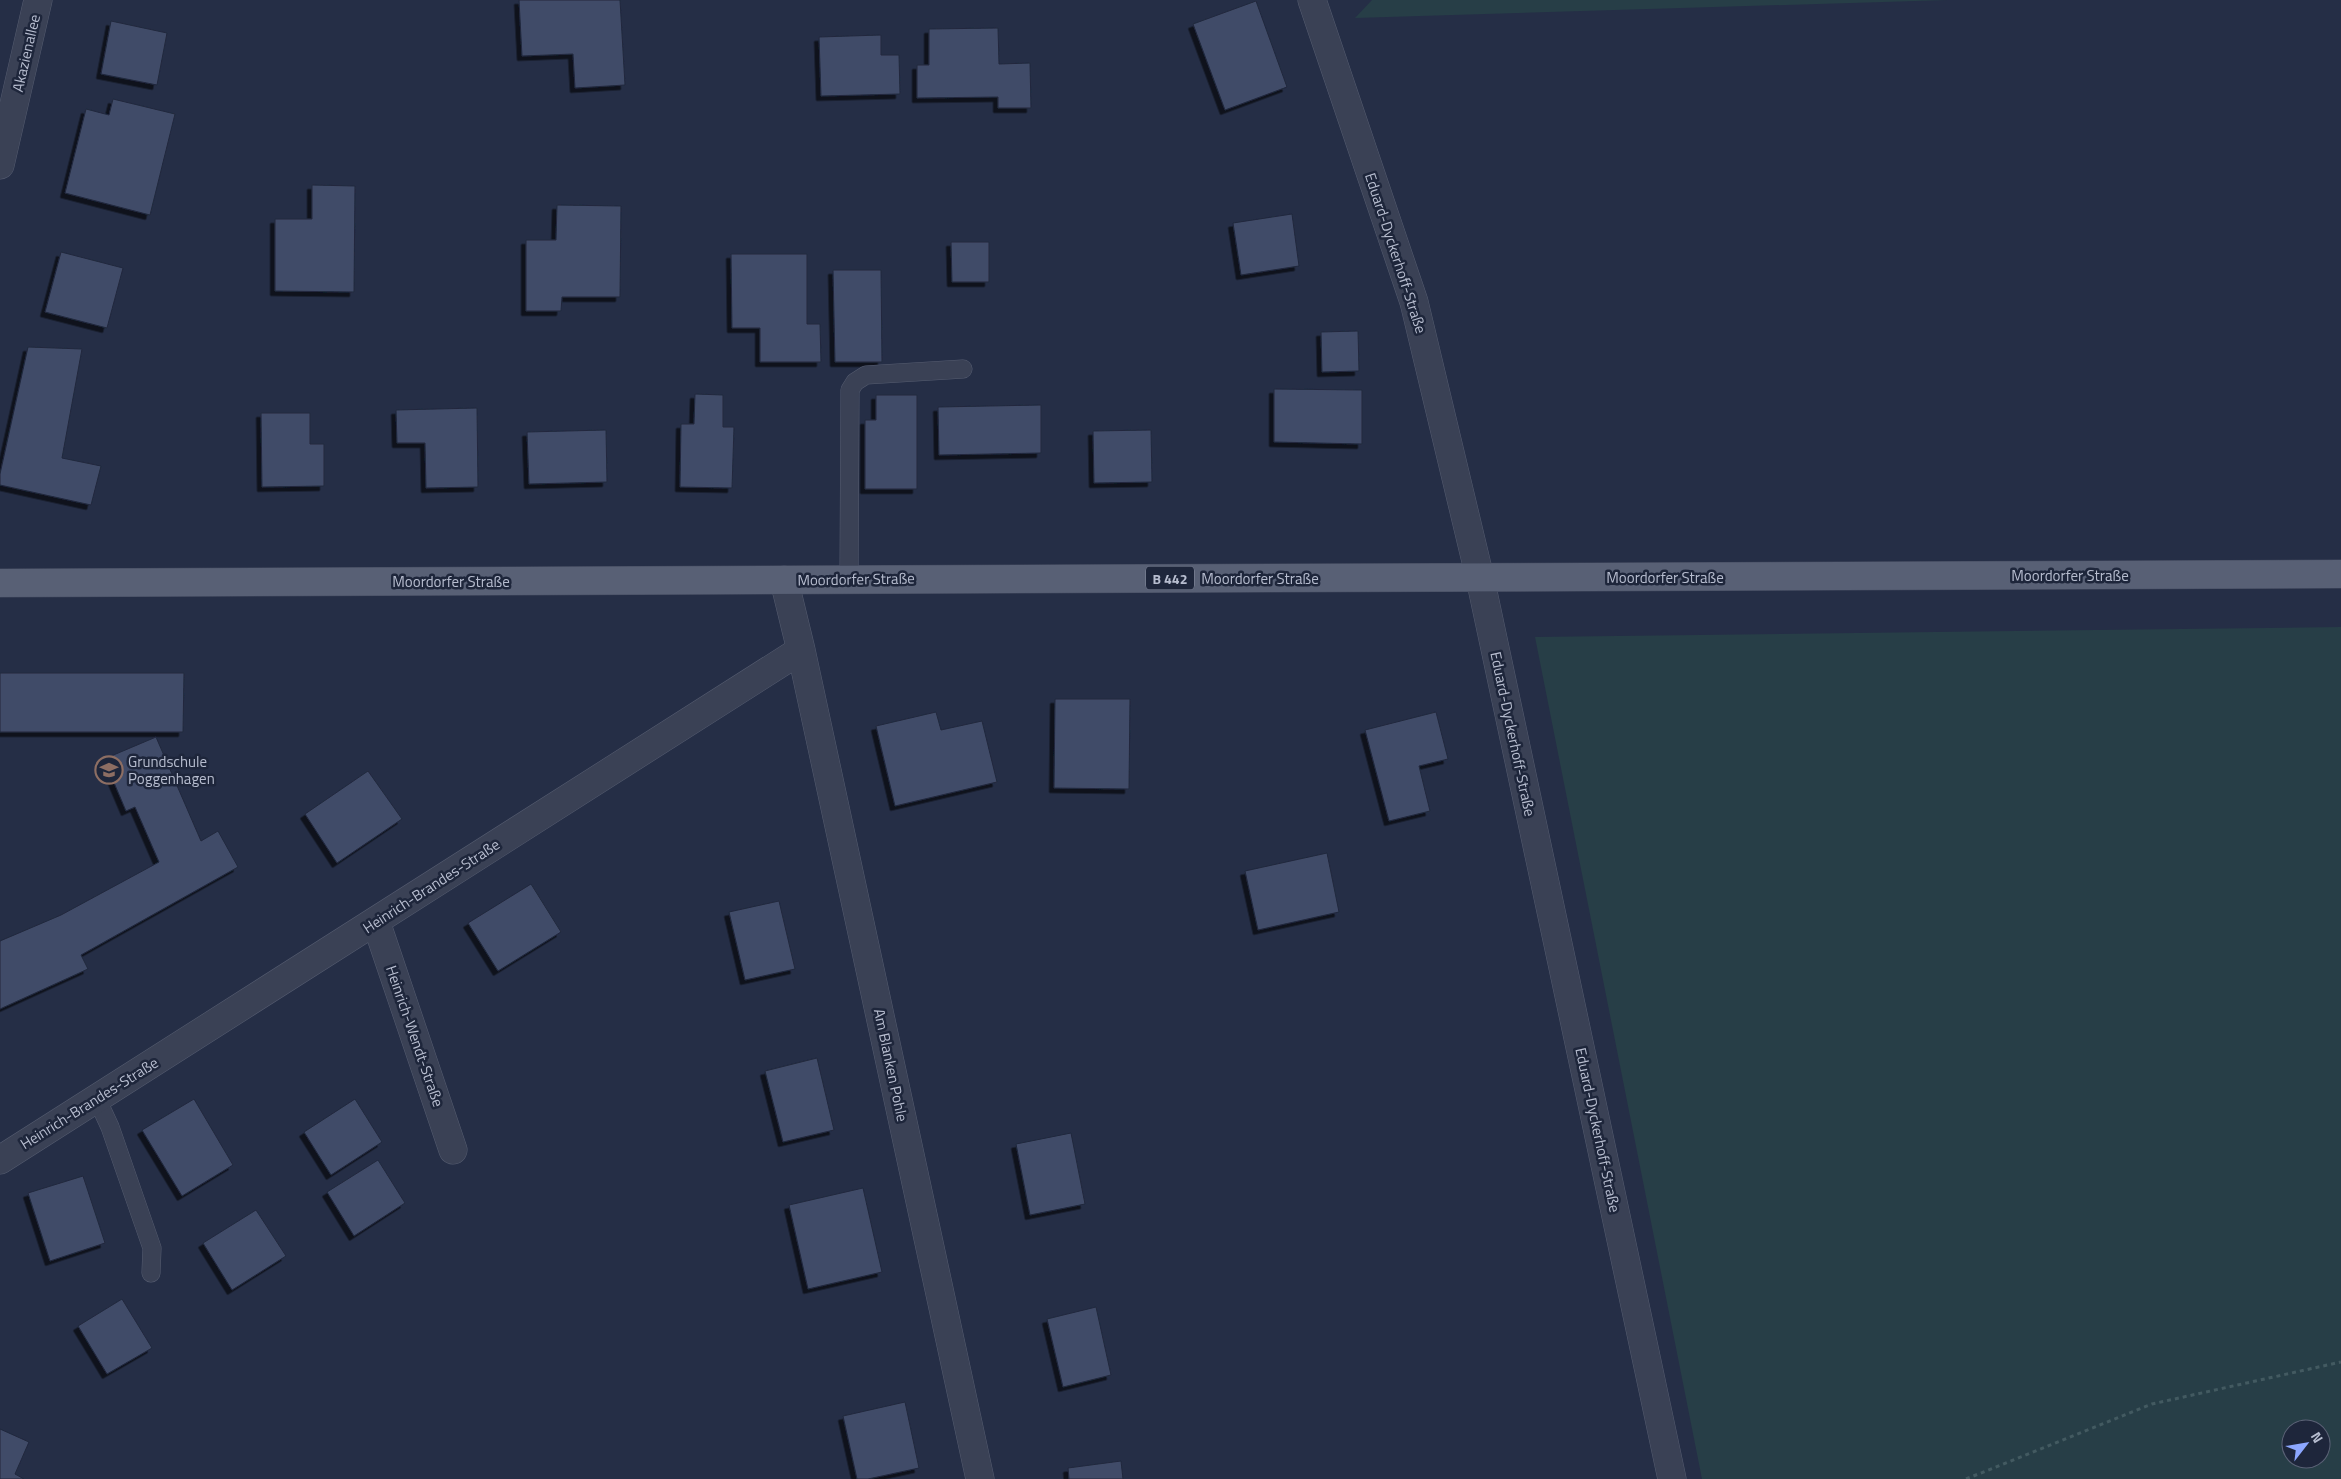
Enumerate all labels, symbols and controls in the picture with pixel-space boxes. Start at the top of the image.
street label: Akazienallee [6,12,46,94]
street label: Eduard-Dyckerhoff-Straße [1359,170,1433,336]
street label: Moordorfer Straße [2011,564,2129,587]
street label: Moordorfer Straße [797,566,915,592]
road number: B 442 [1146,566,1194,590]
street label: Moordorfer Straße [1606,566,1724,589]
street label: Moordorfer Straße [1201,567,1319,590]
street label: Moordorfer Straße [392,570,510,593]
street label: Eduard-Dyckerhoff-Straße [1484,650,1542,818]
place label: Grundschule Poggenhagen [128,750,215,790]
school or university icon: Grundschule Poggenhagen [94,755,124,785]
street label: Heinrich-Brandes-Straße [358,833,504,939]
street label: Heinrich-Wendt-Straße [380,962,450,1110]
street label: Am Blanken Pohle [868,1006,914,1124]
street label: Eduard-Dyckerhoff-Straße [1569,1046,1627,1214]
street label: Heinrich-Brandes-Straße [15,1051,163,1155]
north arrow [2281,1419,2331,1469]
text: N [2306,1427,2329,1447]

